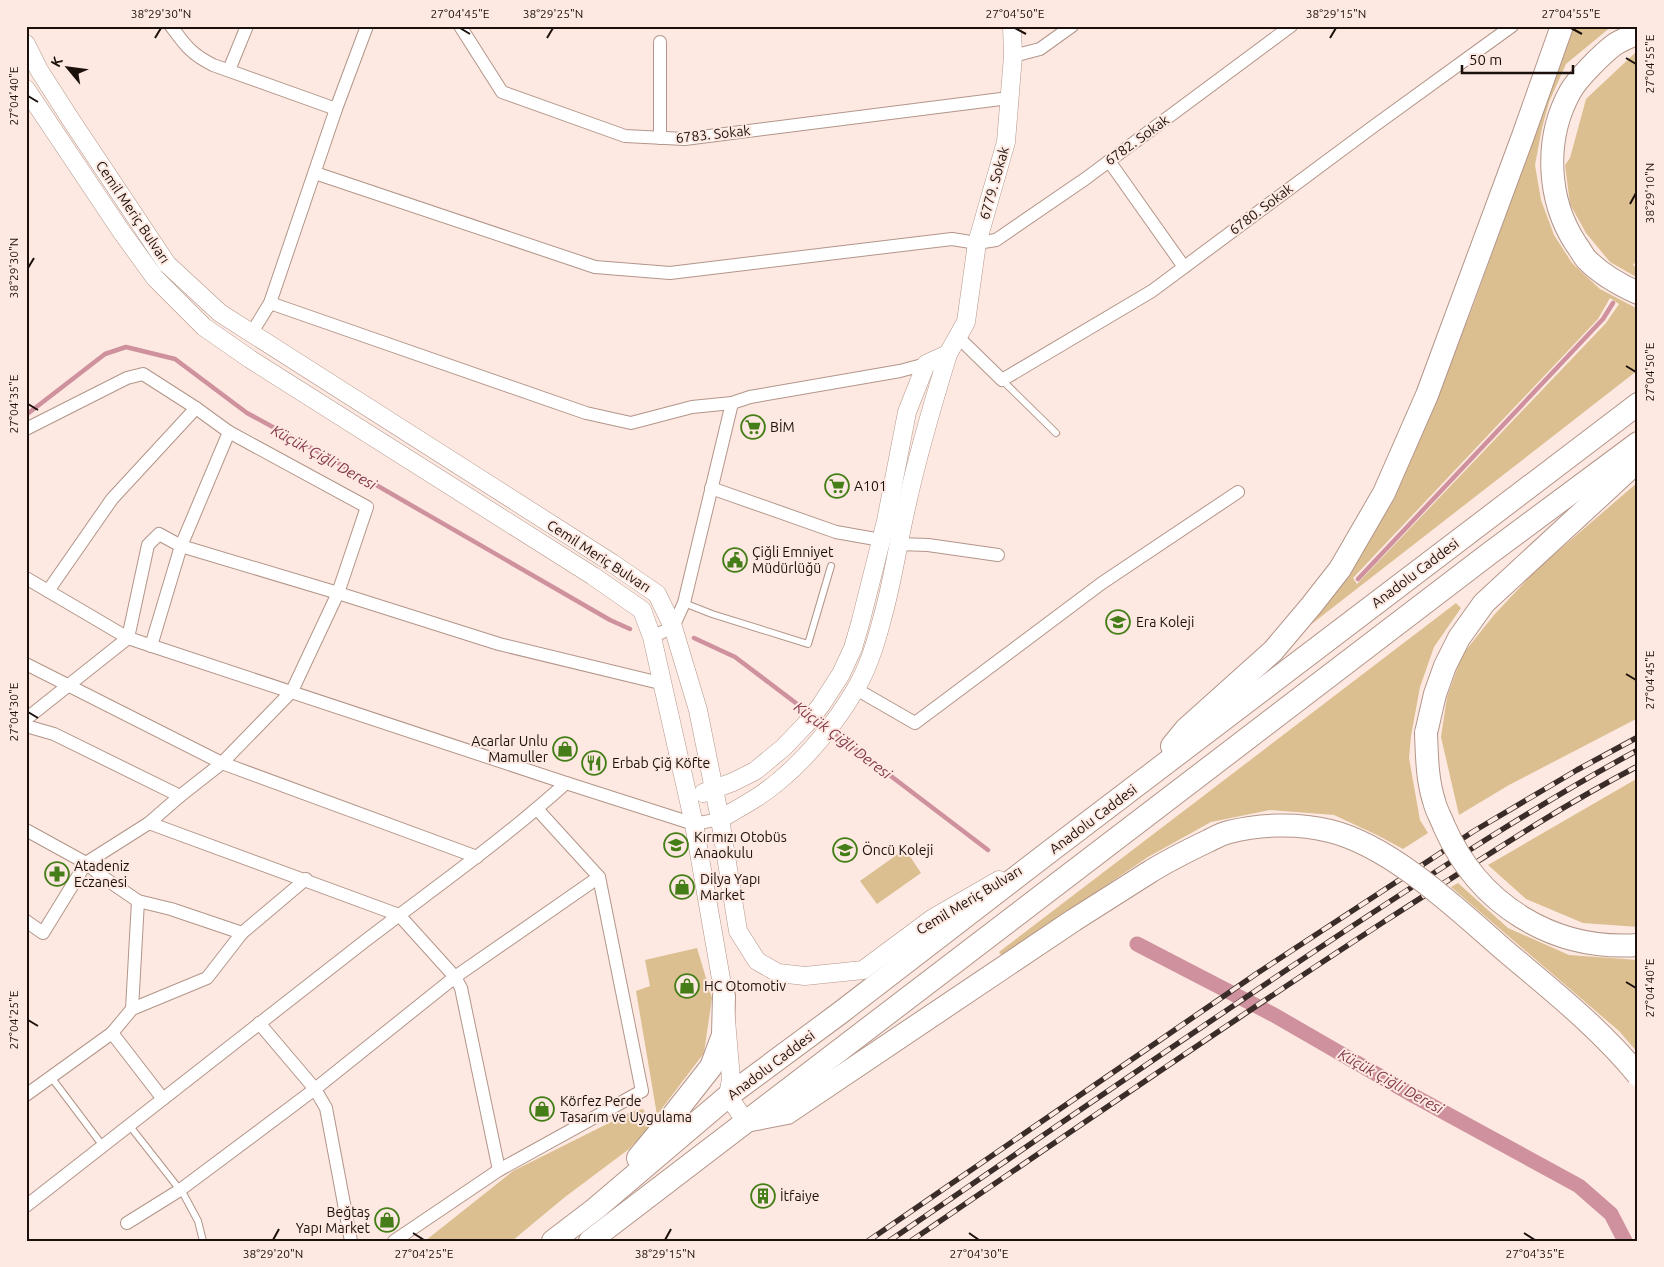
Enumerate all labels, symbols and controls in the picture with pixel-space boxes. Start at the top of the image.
text: 38°29'30"N [131,7,191,20]
text: 27°04'45"E [431,7,490,20]
text: 38°29'25"N [523,7,583,20]
text: 27°04'50"E [986,7,1045,20]
text: 38°29'15"N [1306,7,1366,20]
text: 27°04'55"E [1542,7,1601,20]
text: 27°04'55"E [1643,34,1656,93]
north arrow [42,42,92,92]
scale bar [1462,42,1573,74]
text: 50 m [1469,51,1502,68]
text: K [47,53,66,70]
text: 27°04'40"E [7,66,20,125]
street label: 6782. Sokak [1102,111,1172,169]
street label: 6783. Sokak [675,122,751,146]
street label: 6779. Sokak [976,145,1012,221]
street label: Cemil Meriç Bulvarı [93,158,173,266]
text: 38°29'10"N [1643,163,1656,223]
street label: 6780. Sokak [1226,180,1296,238]
text: 38°29'30"N [7,238,20,298]
text: 27°04'50"E [1643,342,1656,401]
text: 27°04'35"E [7,374,20,433]
supermarket icon: BİM [740,414,766,440]
place label: BİM [770,419,795,435]
water label: Küçük Çiğli Deresi [269,421,380,493]
supermarket icon: A101 [824,473,850,499]
place label: A101 [854,478,887,494]
street label: Cemil Meriç Bulvarı [544,517,654,595]
street label: Anadolu Caddesi [1368,535,1462,611]
place label: Çiğli Emniyet Müdürlüğü [752,544,834,576]
public building icon: Çiğli Emniyet Müdürlüğü [722,547,748,573]
school or university icon: Era Koleji [1105,609,1131,635]
place label: Era Koleji [1136,614,1194,630]
text: 27°04'45"E [1643,650,1656,709]
text: 27°04'30"E [7,682,20,741]
water label: Küçük Çiğli Deresi [791,698,896,783]
place label: Acarlar Unlu Mamuller [471,733,549,765]
shop icon: Acarlar Unlu Mamuller [552,736,578,762]
restaurant icon: Erbab Çiğ Köfte [581,750,607,776]
place label: Erbab Çiğ Köfte [612,755,710,771]
street label: Anadolu Caddesi [1046,781,1140,857]
place label: Kırmızı Otobüs Anaokulu [694,829,787,861]
school or university icon: Kırmızı Otobüs Anaokulu [663,832,689,858]
school or university icon: Öncü Koleji [832,837,858,863]
place label: Öncü Koleji [862,841,933,858]
place label: Atadeniz Eczanesi [74,858,130,890]
pharmacy icon: Atadeniz Eczanesi [44,861,70,887]
street label: Cemil Meriç Bulvarı [913,862,1025,938]
place label: Dilya Yapı Market [700,871,760,903]
shop icon: Dilya Yapı Market [669,874,695,900]
text: 27°04'40"E [1643,958,1656,1017]
shop icon: HC Otomotiv [674,973,700,999]
place label: HC Otomotiv [704,978,786,994]
text: 27°04'25"E [7,990,20,1049]
street label: Anadolu Caddesi [724,1027,818,1103]
water label: Küçük Çiğli Deresi [1336,1045,1447,1117]
place label: Körfez Perde Tasarım ve Uygulama [560,1093,692,1125]
shop icon: Körfez Perde Tasarım ve Uygulama [529,1096,555,1122]
building icon: İtfaiye [750,1183,776,1209]
place label: İtfaiye [780,1188,819,1204]
place label: Beğtaş Yapı Market [296,1204,370,1236]
shop icon: Beğtaş Yapı Market [374,1207,400,1233]
text: 38°29'20"N [243,1247,303,1260]
text: 27°04'25"E [395,1247,454,1260]
text: 38°29'15"N [635,1247,695,1260]
text: 27°04'30"E [950,1247,1009,1260]
text: 27°04'35"E [1506,1247,1565,1260]

